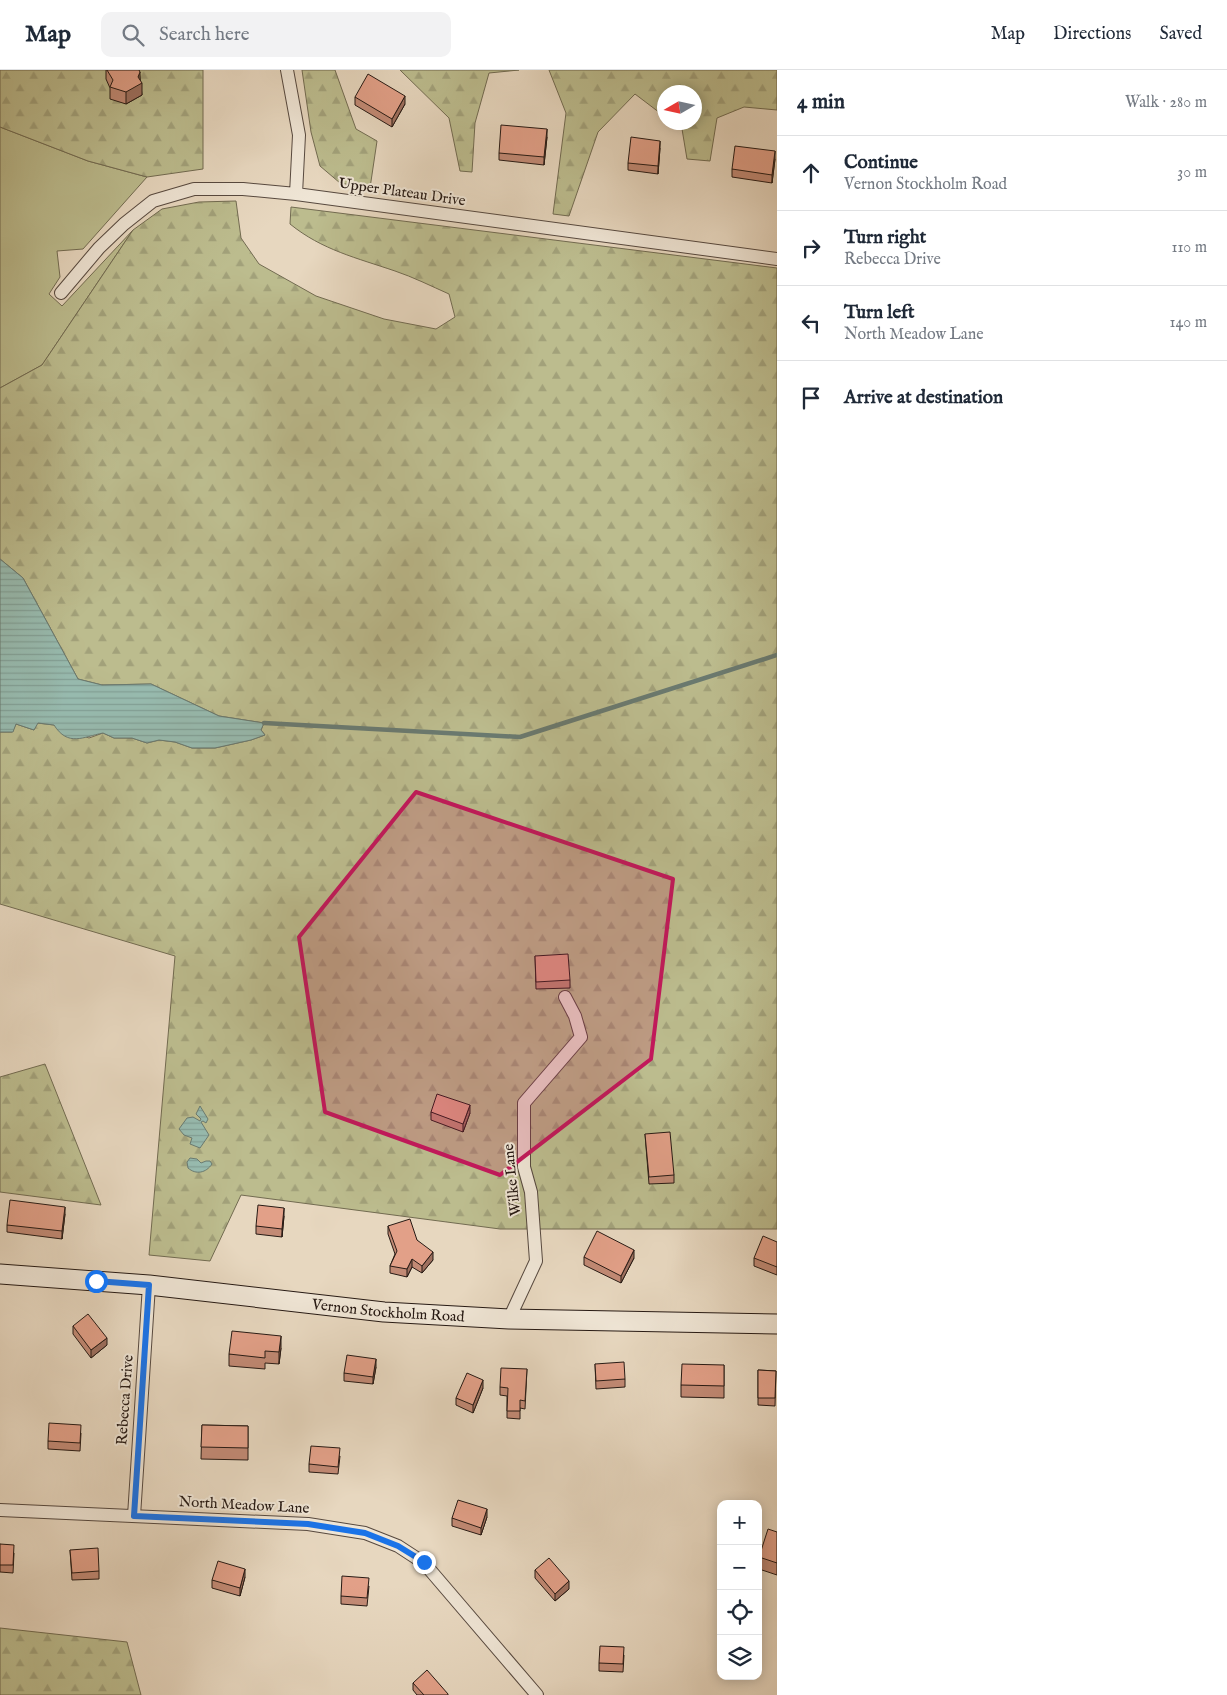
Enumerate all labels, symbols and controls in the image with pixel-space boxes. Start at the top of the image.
search box [101,12,451,57]
text: Map [25,19,71,50]
icon: search [119,21,147,49]
text: Search here [159,23,250,47]
text: Map [991,23,1025,46]
text: Directions [1053,23,1131,46]
text: Saved [1159,23,1202,46]
north arrow [657,85,702,130]
text: 4 min [797,89,845,116]
text: Walk · 280 m [1125,93,1207,113]
text: Continue [844,151,918,175]
icon: ahead [797,159,825,187]
text: 30 m [1177,163,1207,183]
street label: Upper Plateau Drive [337,174,467,210]
text: Vernon Stockholm Road [844,175,1007,195]
text: Turn right [844,226,926,250]
icon: right [797,234,825,262]
text: 110 m [1171,238,1207,258]
text: Rebecca Drive [844,250,941,270]
text: Turn left [844,301,915,325]
icon: left [797,309,825,337]
text: 140 m [1169,313,1207,333]
text: North Meadow Lane [844,325,984,345]
icon: arrive [797,384,825,412]
text: Arrive at destination [844,386,1003,410]
street label: Wilke Lane [499,1143,525,1217]
route start [85,1270,108,1293]
street label: Vernon Stockholm Road [310,1294,466,1326]
street label: Rebecca Drive [112,1354,138,1446]
street label: North Meadow Lane [178,1492,310,1518]
map controls [717,1500,762,1680]
button: + [717,1500,762,1545]
button: − [717,1545,762,1590]
route end [413,1551,436,1574]
button: locate [717,1590,762,1635]
button: layers [717,1635,762,1680]

